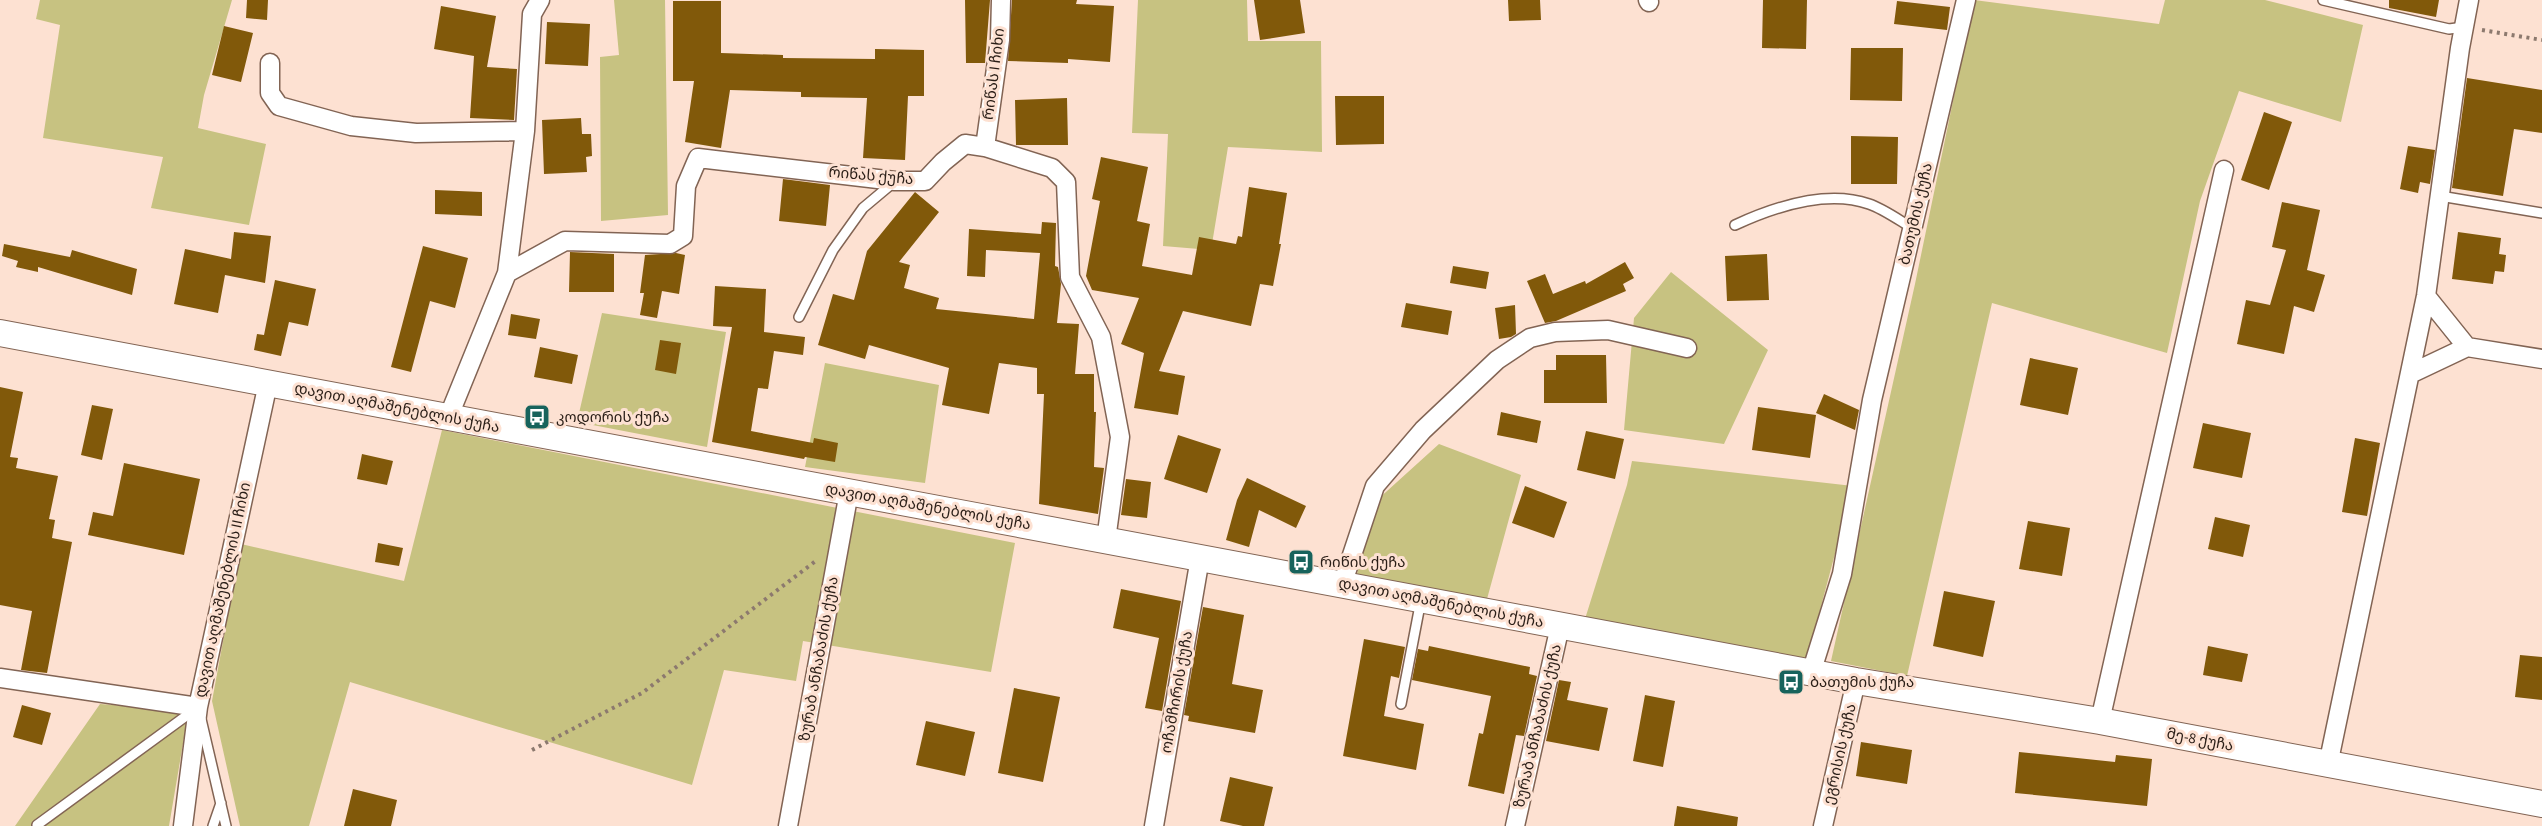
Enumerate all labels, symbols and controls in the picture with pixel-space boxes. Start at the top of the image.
street label: რიწას I ჩიხი [978,27,1010,121]
street label: ბათუმის ქუჩა [1894,161,1938,267]
street label: რიწას ქუჩა [828,162,914,190]
street label: დავით აღმაშენებლის ქუჩა [293,378,501,438]
bus stop icon: კოდორის ქუჩა [522,402,552,432]
place label: კოდორის ქუჩა [556,407,670,428]
street label: დავით აღმაშენებლის ქუჩა [824,479,1032,535]
street label: დავით აღმაშენებლის II ჩიხი [190,480,256,700]
bus stop icon: რიწის ქუჩა [1286,547,1316,577]
place label: რიწის ქუჩა [1320,552,1405,573]
street label: დავით აღმაშენებლის ქუჩა [1337,573,1545,633]
street label: ზურაბ ანჩაბაძის ქუჩა [794,575,844,743]
street label: ოჩამჩირის ქუჩა [1156,629,1198,755]
street label: ზურაბ ანჩაბაძის ქუჩა [1509,642,1567,810]
bus stop icon: ბათუმის ქუჩა [1776,667,1806,697]
place label: ბათუმის ქუჩა [1810,672,1914,693]
street label: ეგრისის ქუჩა [1818,702,1862,806]
street label: მე-8 ქუჩა [2165,723,2235,757]

